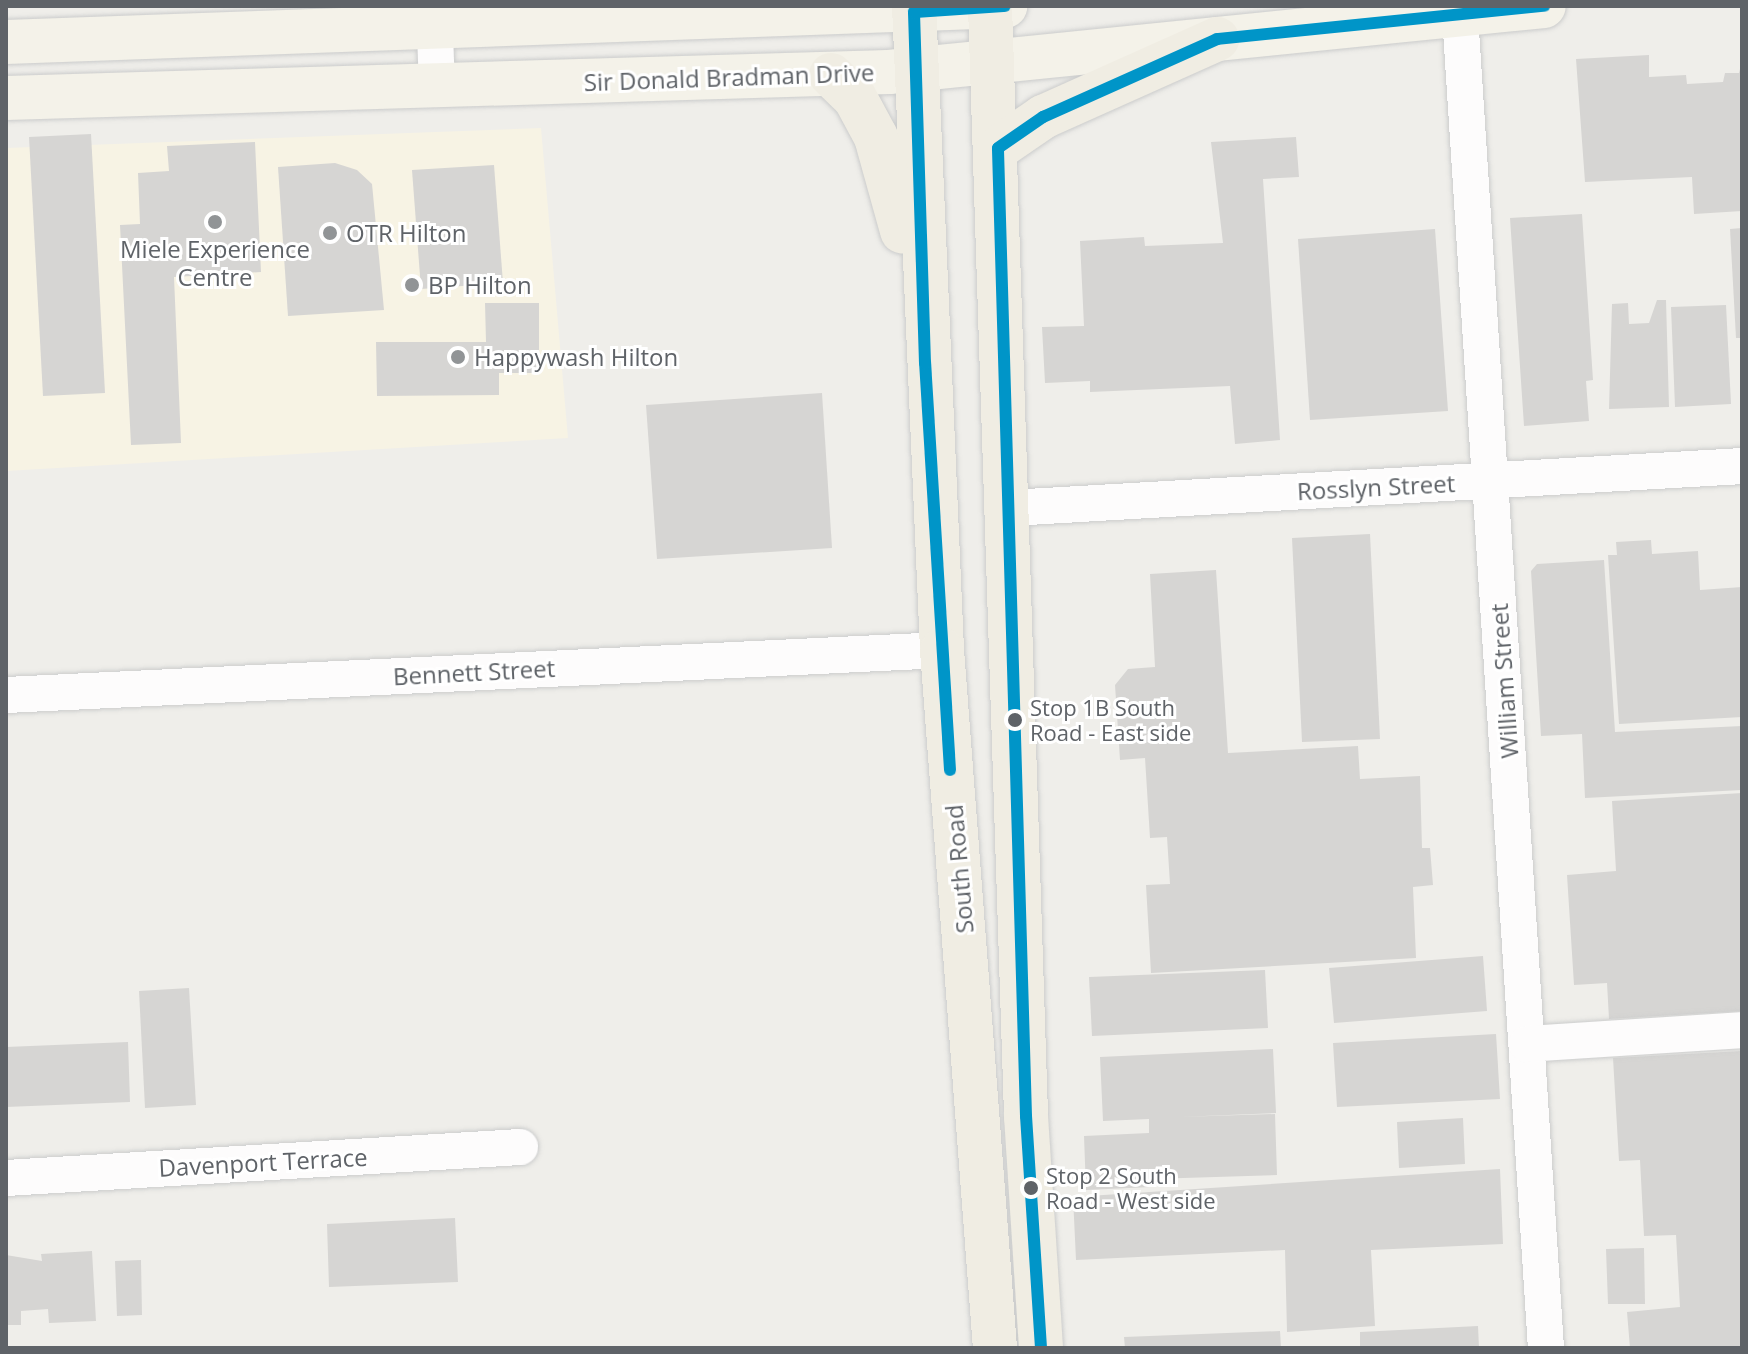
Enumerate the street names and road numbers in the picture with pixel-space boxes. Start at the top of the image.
street label: Sir Donald Bradman Drive [583,58,875,96]
street label: Rosslyn Street [1296,468,1456,506]
street label: William Street [1484,603,1524,759]
street label: Bennett Street [392,653,556,691]
street label: South Road [939,803,979,935]
street label: Davenport Terrace [158,1142,368,1182]

